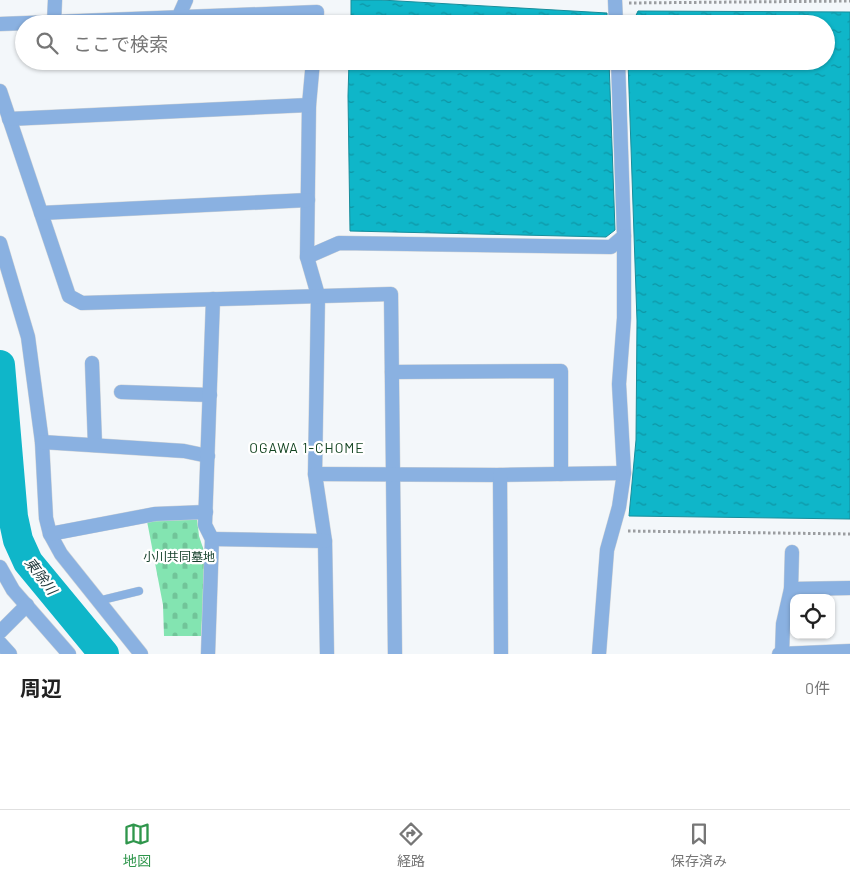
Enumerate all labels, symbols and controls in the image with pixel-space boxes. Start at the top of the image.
search box [15,15,835,70]
icon: search [33,29,61,57]
text: ここで検索 [73,32,168,55]
district label: OGAWA 1-CHOME [249,439,365,456]
park label: 小川共同墓地 [143,549,215,563]
water label: 東除川 [22,554,62,599]
map controls [790,594,835,639]
button: locate [790,594,835,639]
text: 周辺 [20,675,62,700]
text: 0件 [805,678,830,697]
tab: 地図 [123,820,151,870]
tab: 経路 [397,820,425,870]
tab: 保存済み [671,820,727,870]

